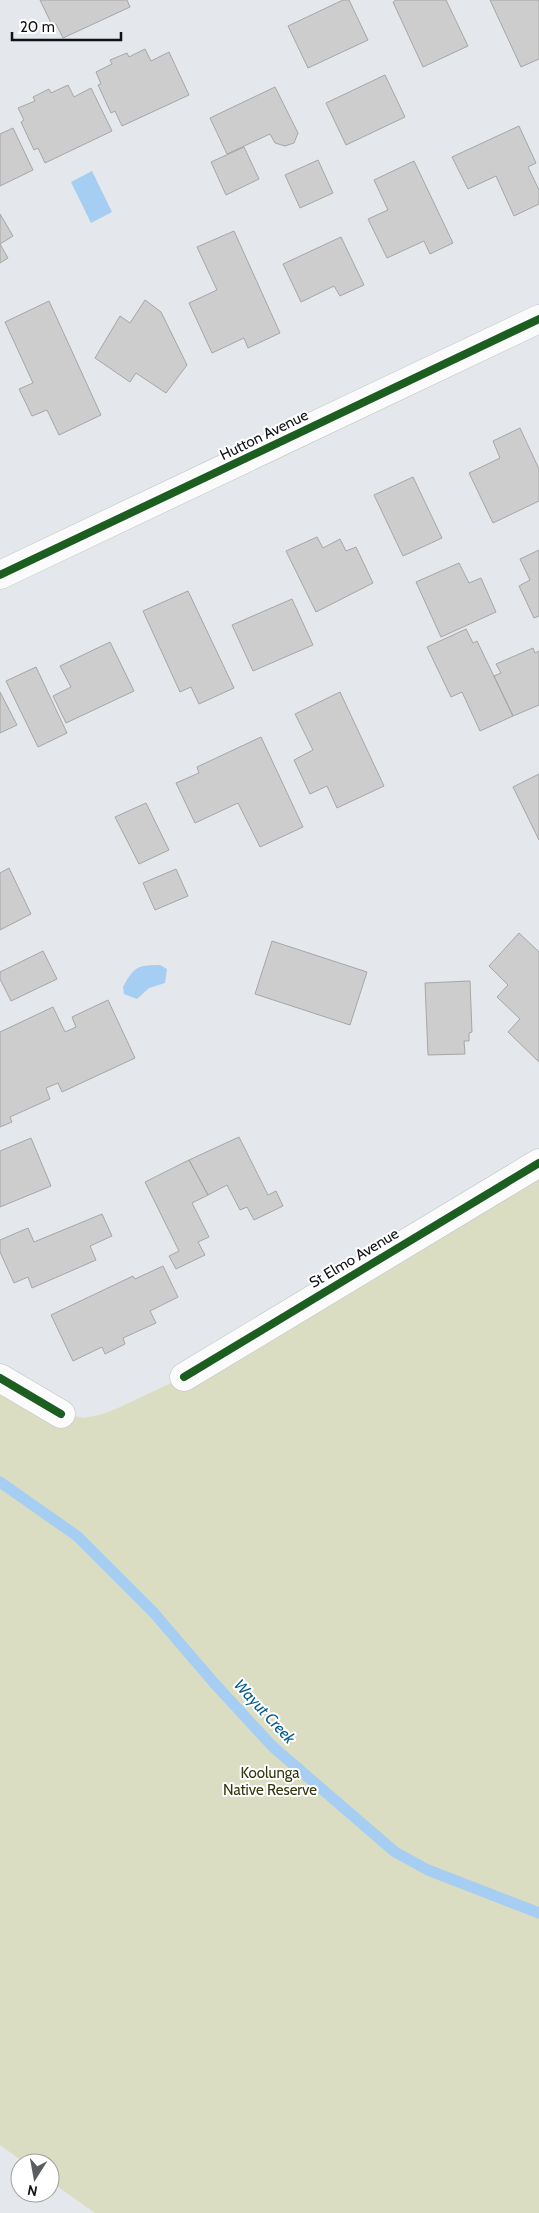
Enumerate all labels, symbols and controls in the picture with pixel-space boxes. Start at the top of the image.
scale bar [12,10,121,42]
text: 20 m [20,18,55,36]
street label: Hutton Avenue [217,406,311,464]
street label: St Elmo Avenue [306,1224,402,1292]
water label: Wayut Creek [230,1675,300,1748]
park label: Koolunga Native Reserve [223,1764,317,1799]
north arrow [10,2153,60,2203]
text: N [26,2181,39,2201]

